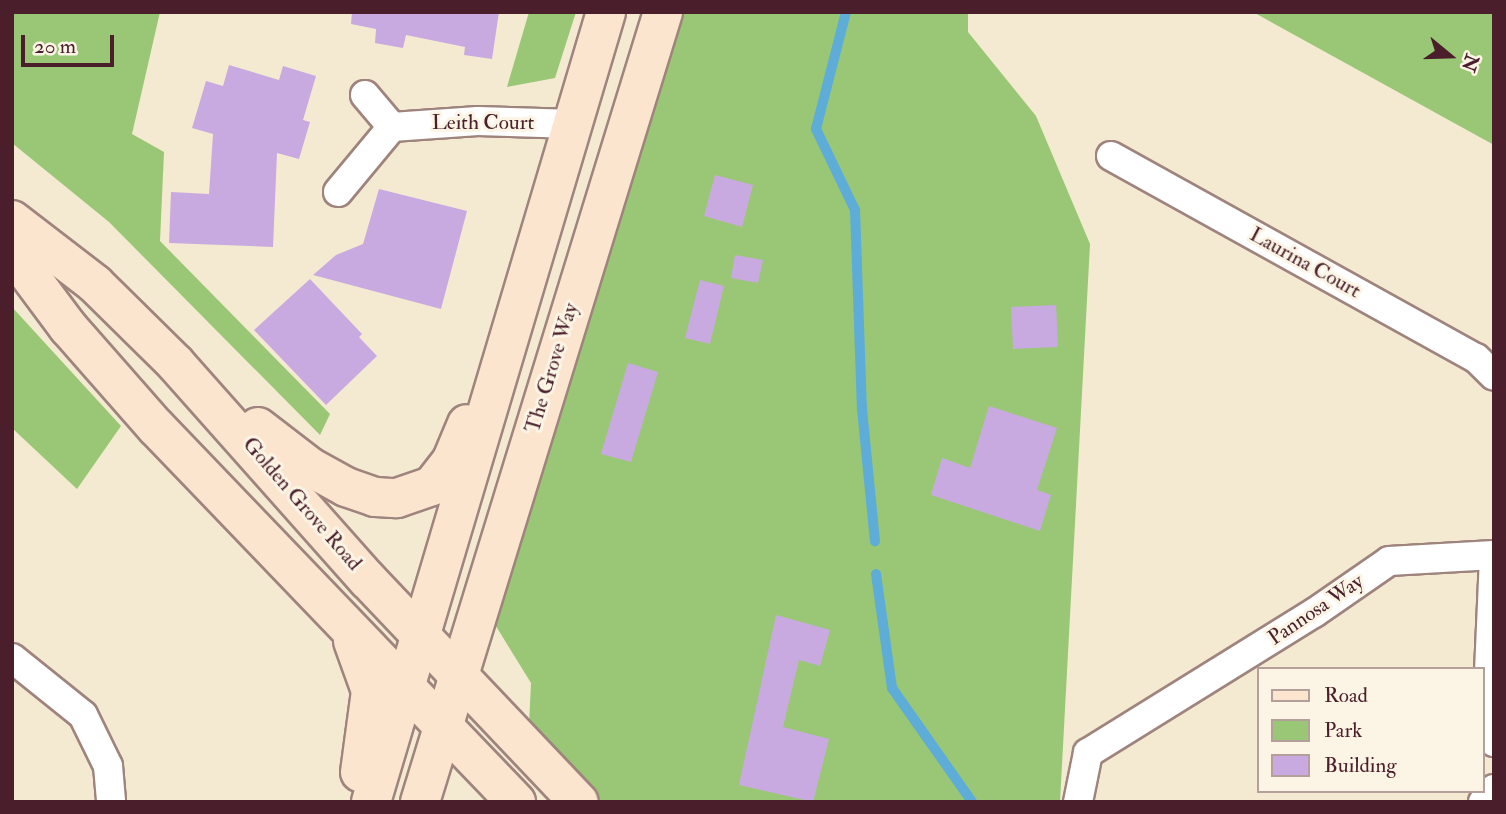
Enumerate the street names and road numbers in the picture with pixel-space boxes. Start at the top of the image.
street label: Leith Court [432,110,534,136]
street label: Laurina Court [1245,222,1365,304]
street label: The Grove Way [520,300,584,436]
street label: Golden Grove Road [237,432,367,576]
street label: Pannosa Way [1264,569,1368,651]

